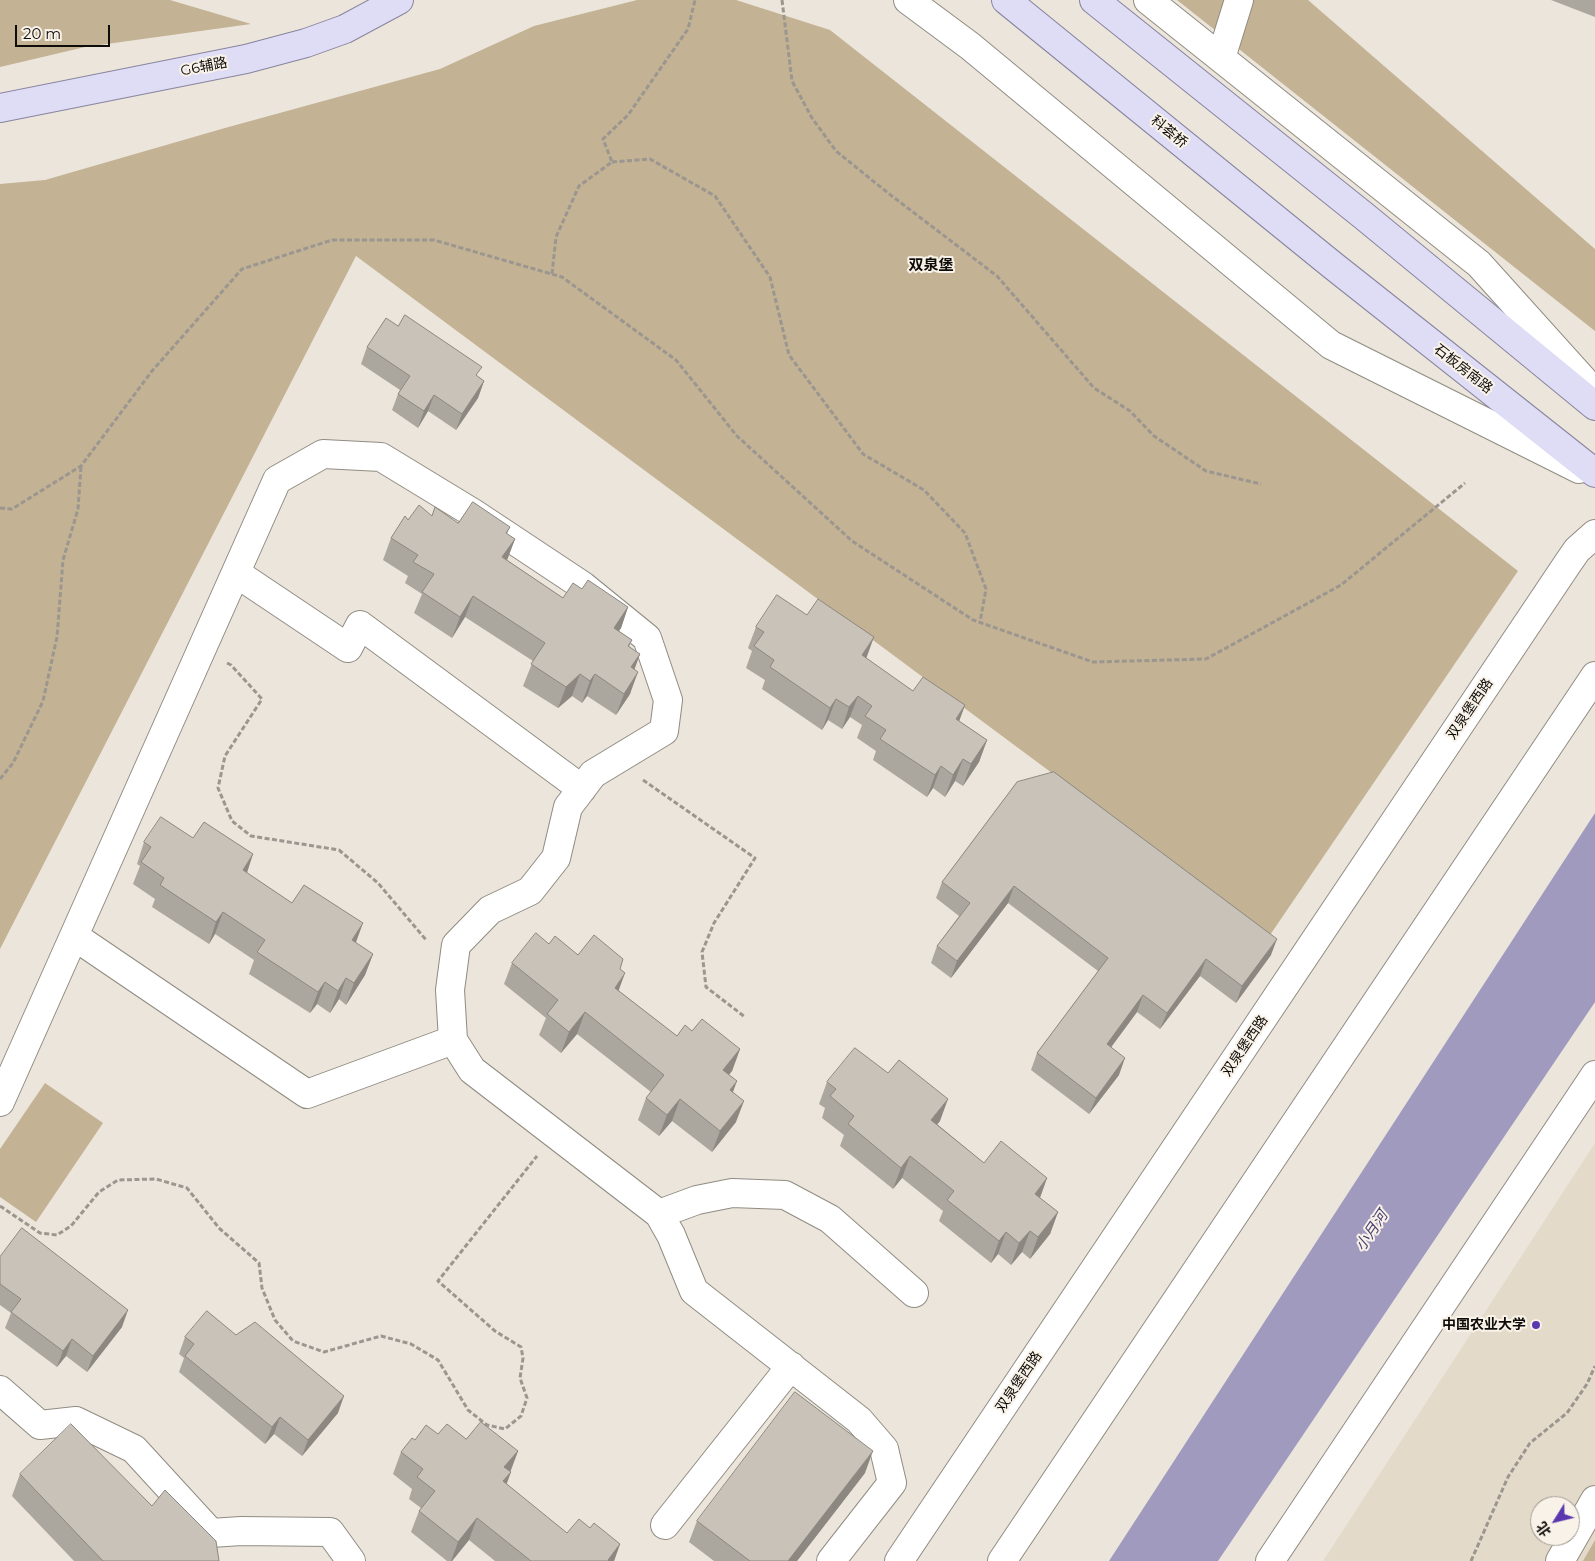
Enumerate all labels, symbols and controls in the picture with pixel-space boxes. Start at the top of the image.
scale bar [18,15,112,47]
text: 20 m [23,24,61,43]
street label: G6辅路 [179,54,229,80]
street label: 科荟桥 [1147,112,1191,152]
district label: 双泉堡 [909,257,953,275]
street label: 石板房南路 [1430,341,1496,397]
street label: 双泉堡西路 [1443,675,1497,743]
street label: 双泉堡西路 [1218,1012,1272,1080]
water label: 小月河 [1352,1207,1392,1255]
place label: 中国农业大学 [1442,1317,1526,1333]
marker: 中国农业大学 [1530,1319,1542,1331]
street label: 双泉堡西路 [992,1348,1046,1416]
north arrow [1530,1496,1580,1546]
text: 北 [1532,1518,1555,1540]

